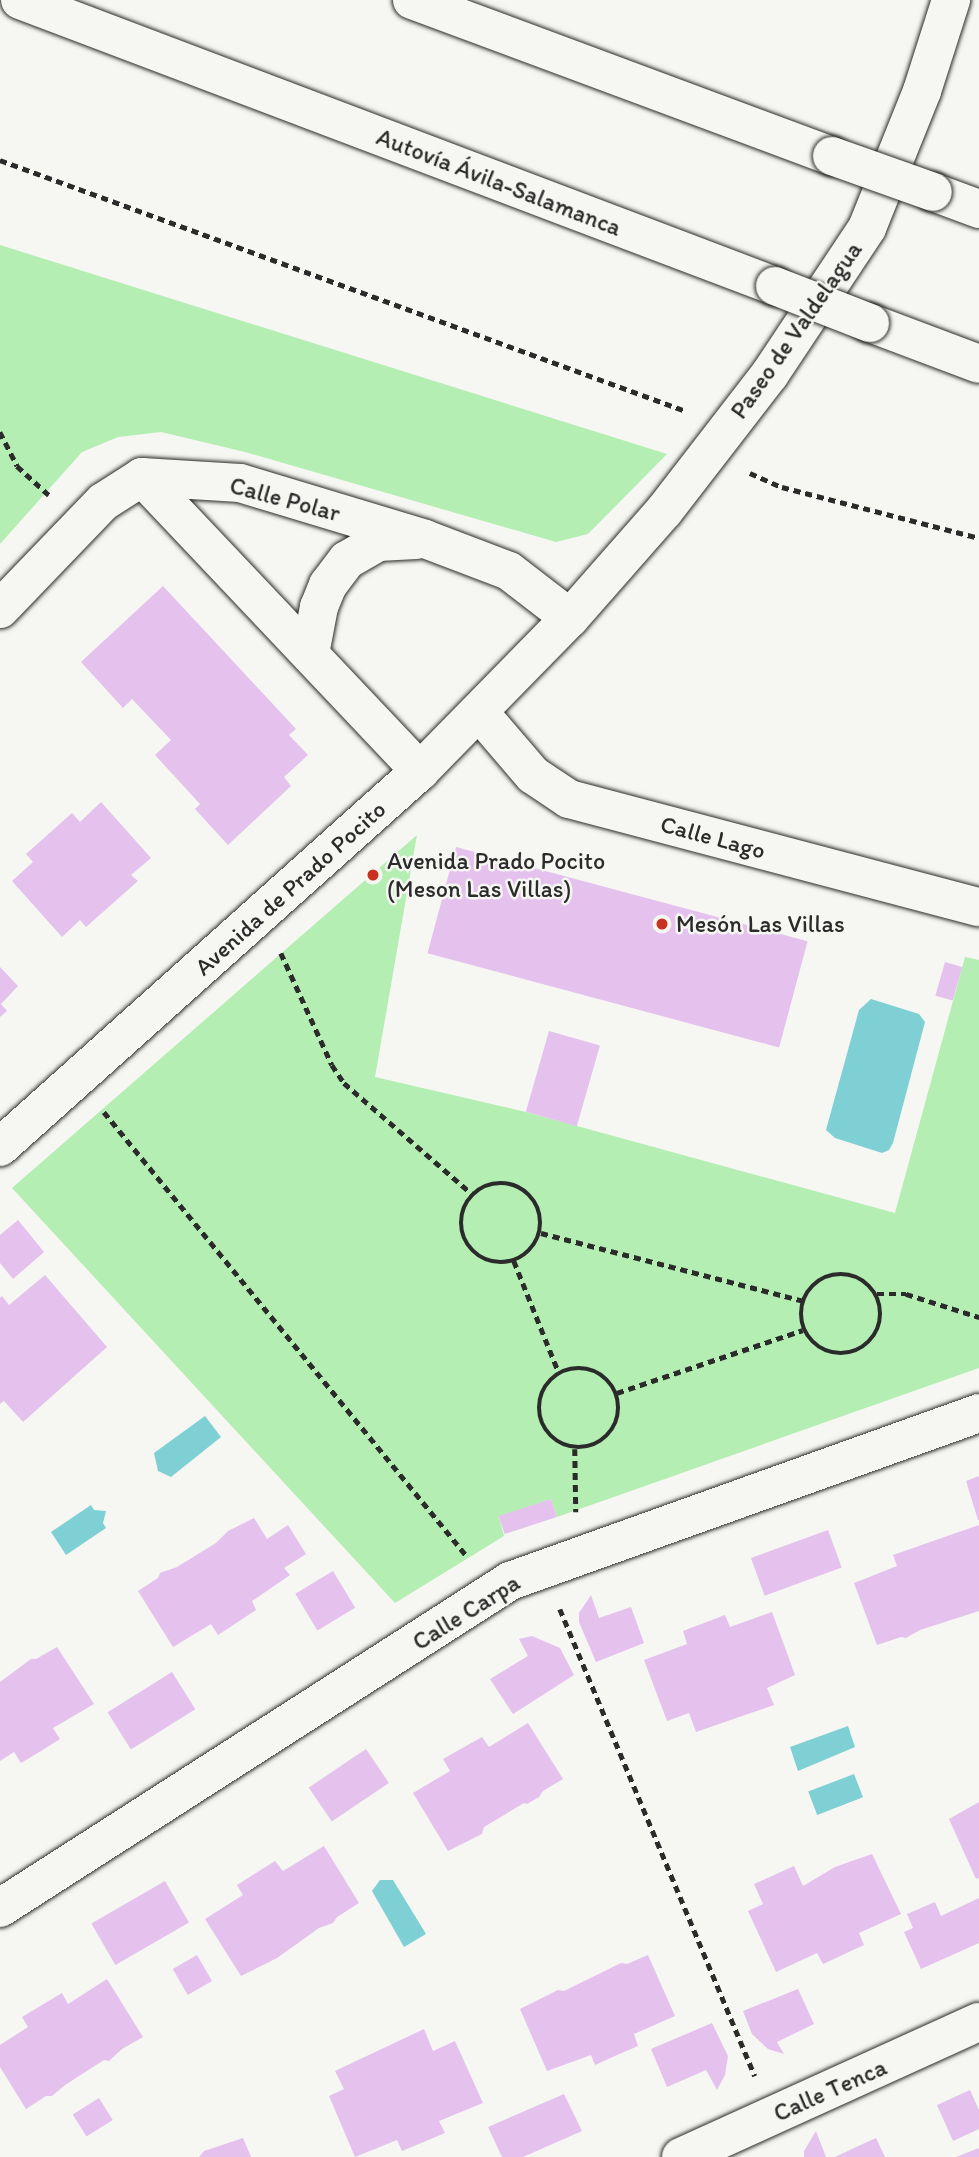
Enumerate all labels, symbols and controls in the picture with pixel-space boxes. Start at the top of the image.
street label: Autovía Ávila-Salamanca [373,122,625,242]
street label: Paseo de Valdelagua [724,236,868,424]
street label: Calle Polar [228,471,342,527]
street label: Avenida de Prado Pocito [188,795,392,981]
street label: Calle Lago [657,809,769,865]
place label: Avenida Prado Pocito (Meson Las Villas) [387,847,604,903]
marker: Avenida Prado Pocito (Meson Las Villas) [365,867,381,883]
place label: Mesón Las Villas [676,910,845,938]
marker: Mesón Las Villas [654,916,670,932]
street label: Calle Carpa [408,1568,524,1656]
street label: Calle Tenca [771,2053,889,2127]

